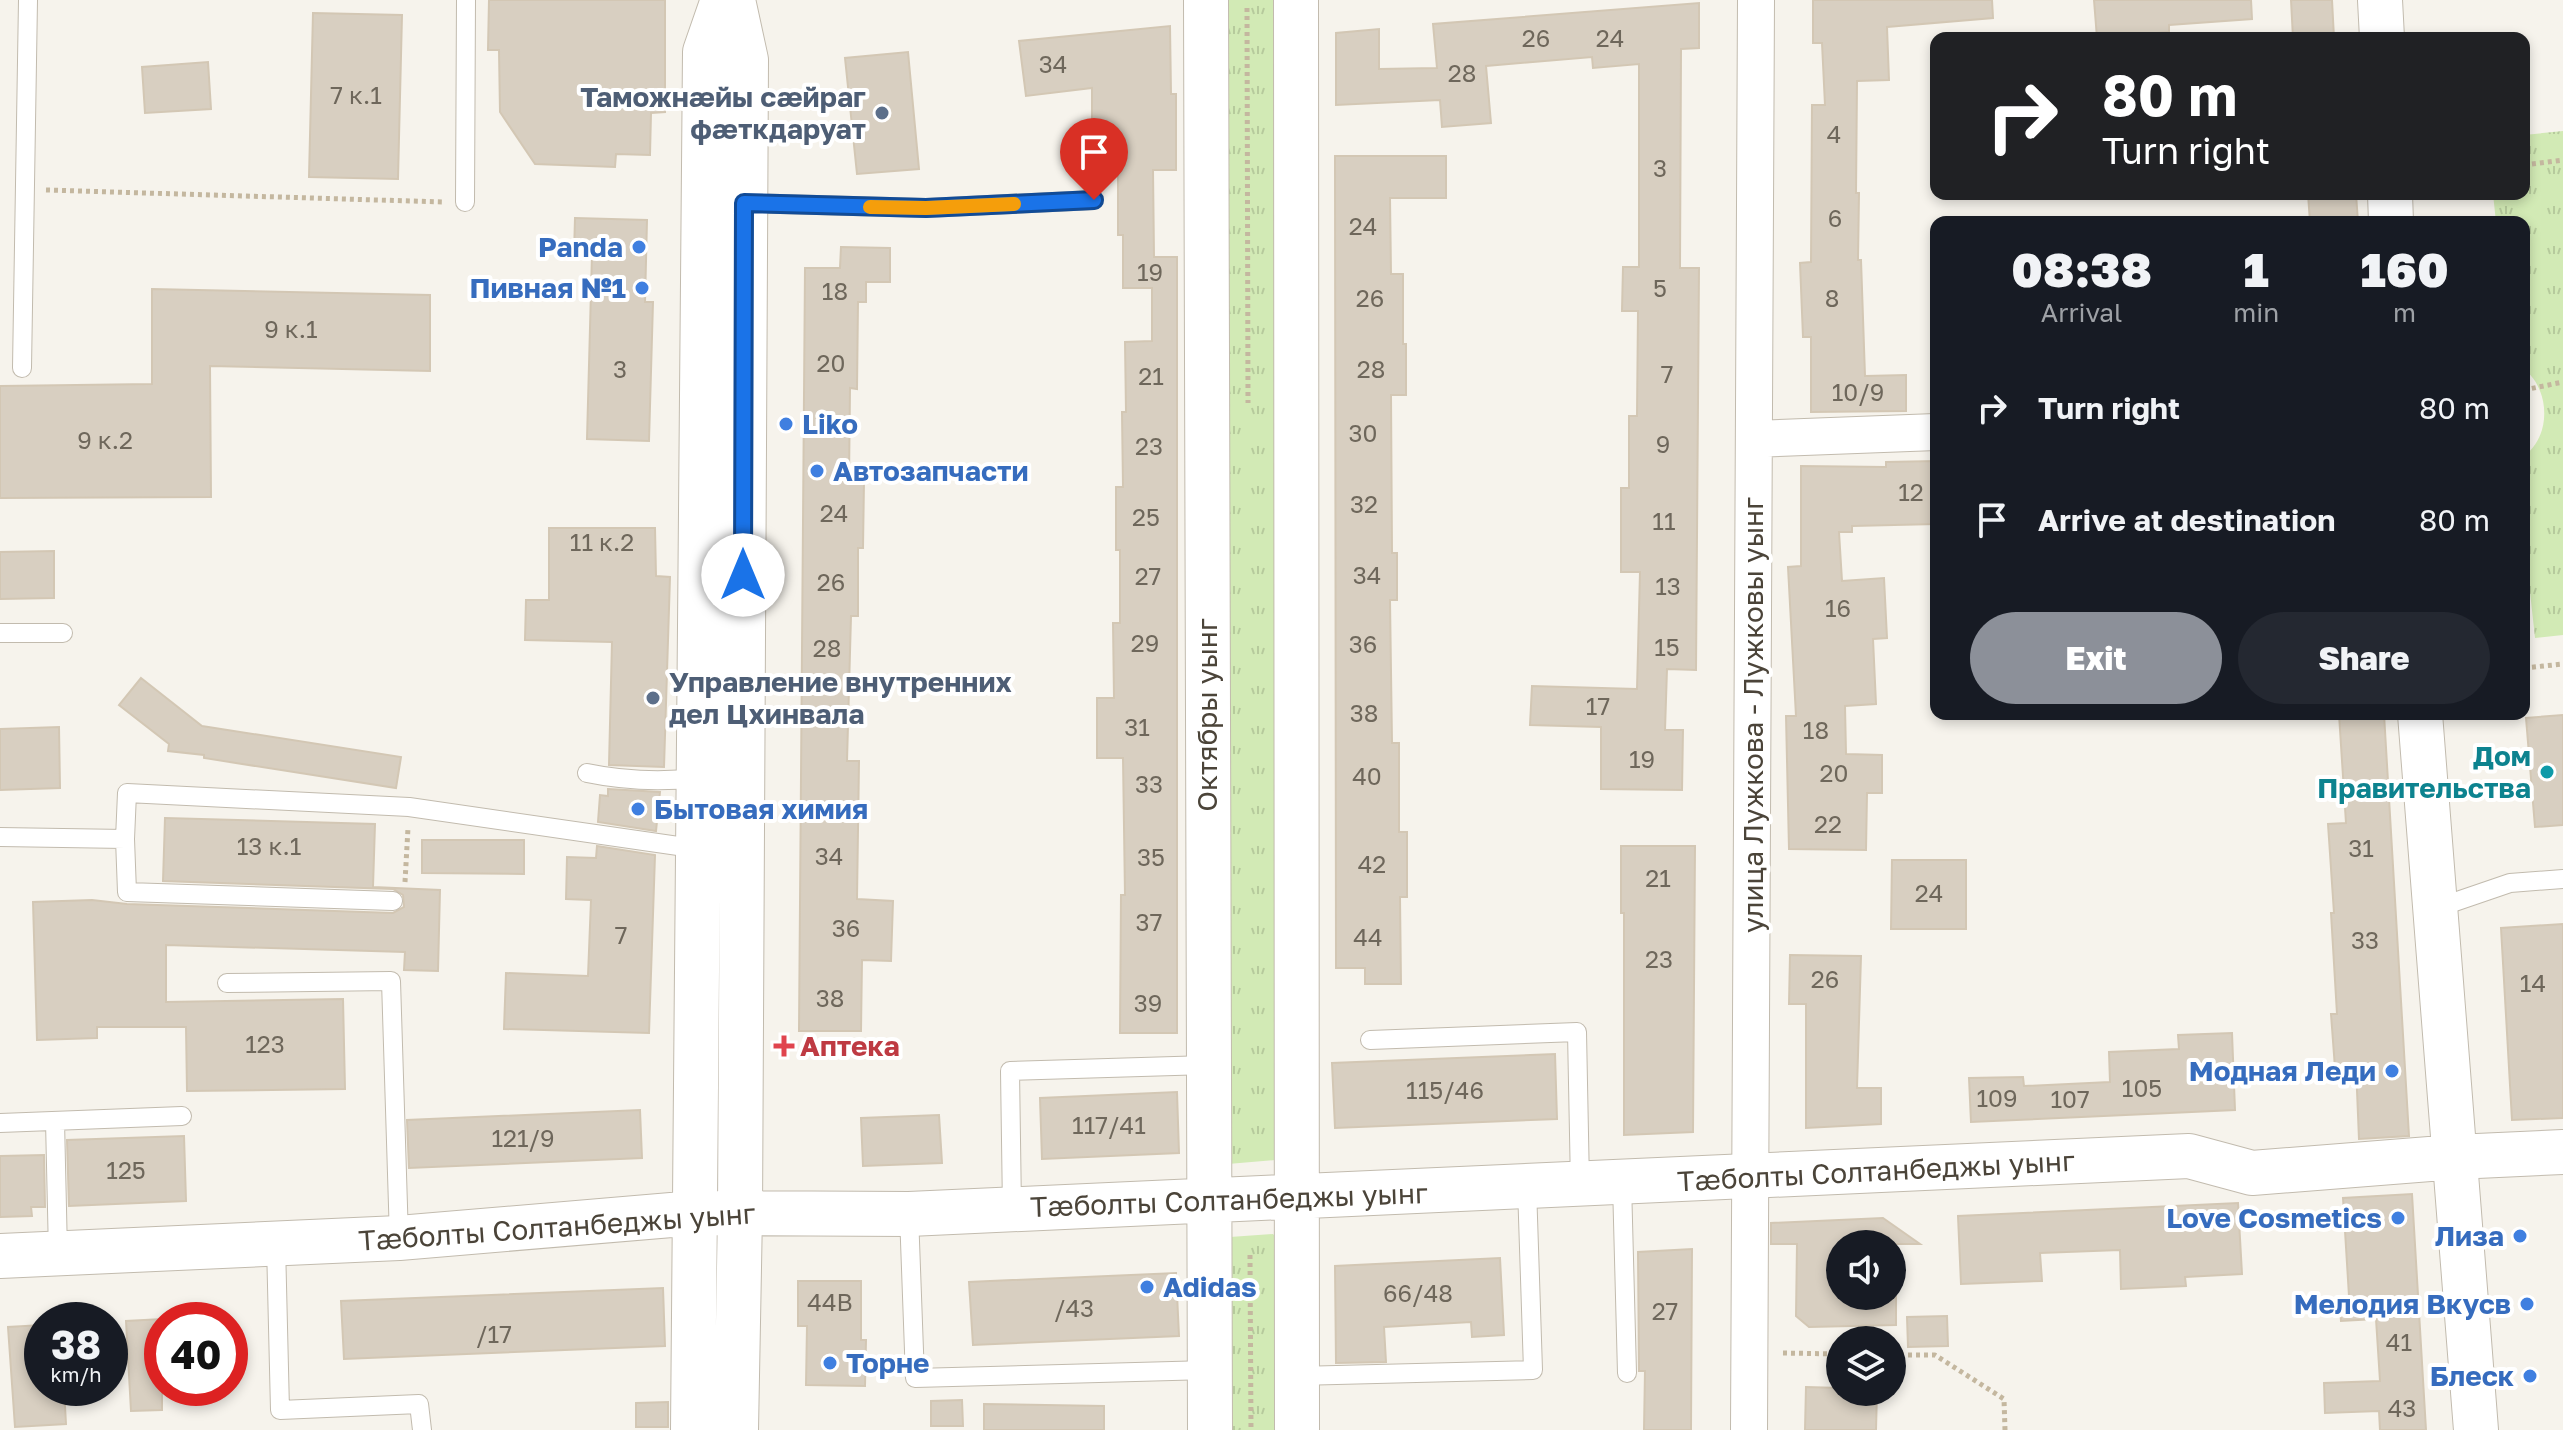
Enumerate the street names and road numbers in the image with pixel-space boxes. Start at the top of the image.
street label: улица Лужкова - Лужковы уынг [1736,497,1769,933]
street label: Октябры уынг [1190,618,1223,812]
street label: Тæболты Солтанбеджы уынг [1676,1144,2076,1197]
street label: Тæболты Солтанбеджы уынг [1030,1176,1429,1223]
street label: Тæболты Солтанбеджы уынг [357,1196,757,1257]

